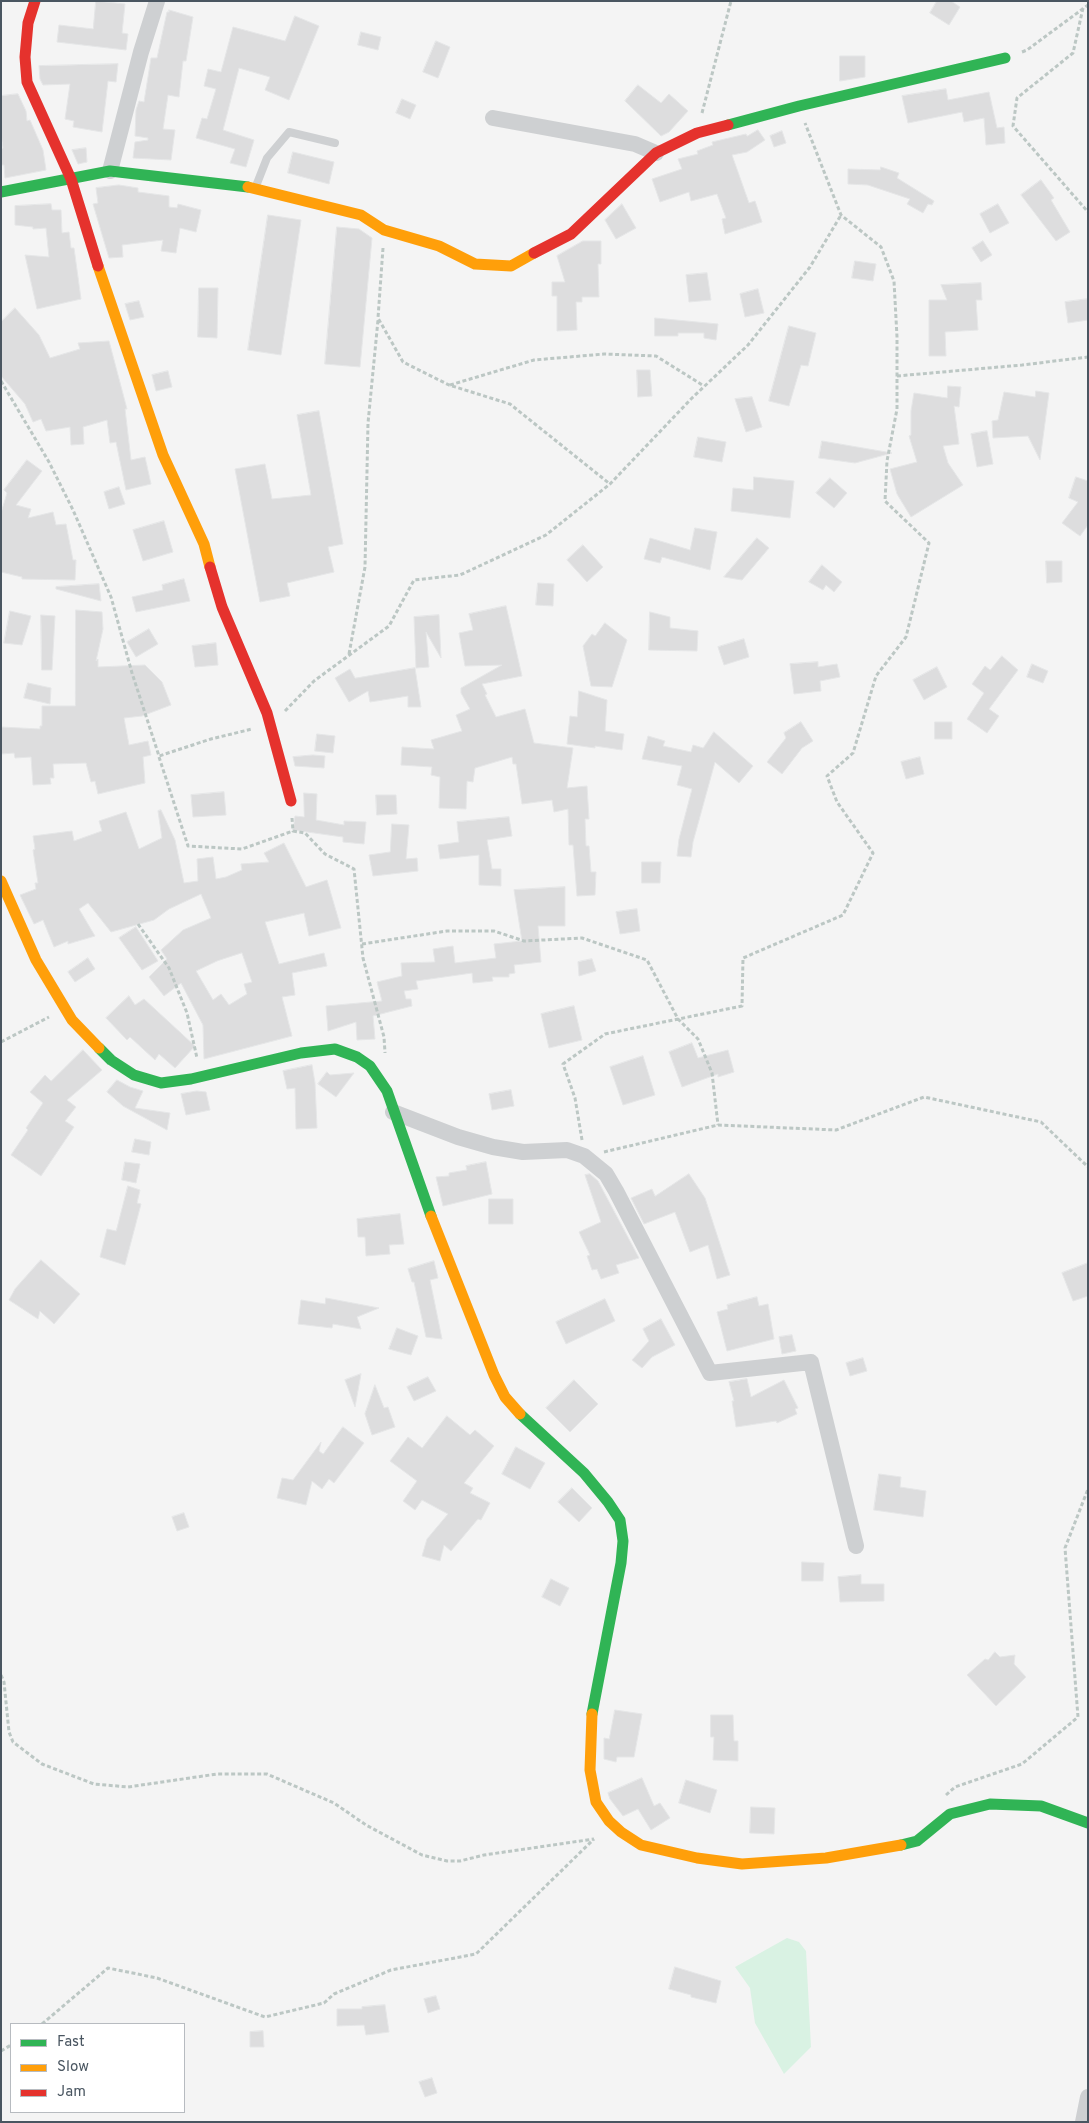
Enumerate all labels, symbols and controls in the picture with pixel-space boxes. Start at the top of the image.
legend [10,2023,185,2113]
text: Fast [57,2033,85,2052]
text: Slow [57,2058,89,2077]
text: Jam [57,2083,86,2102]

